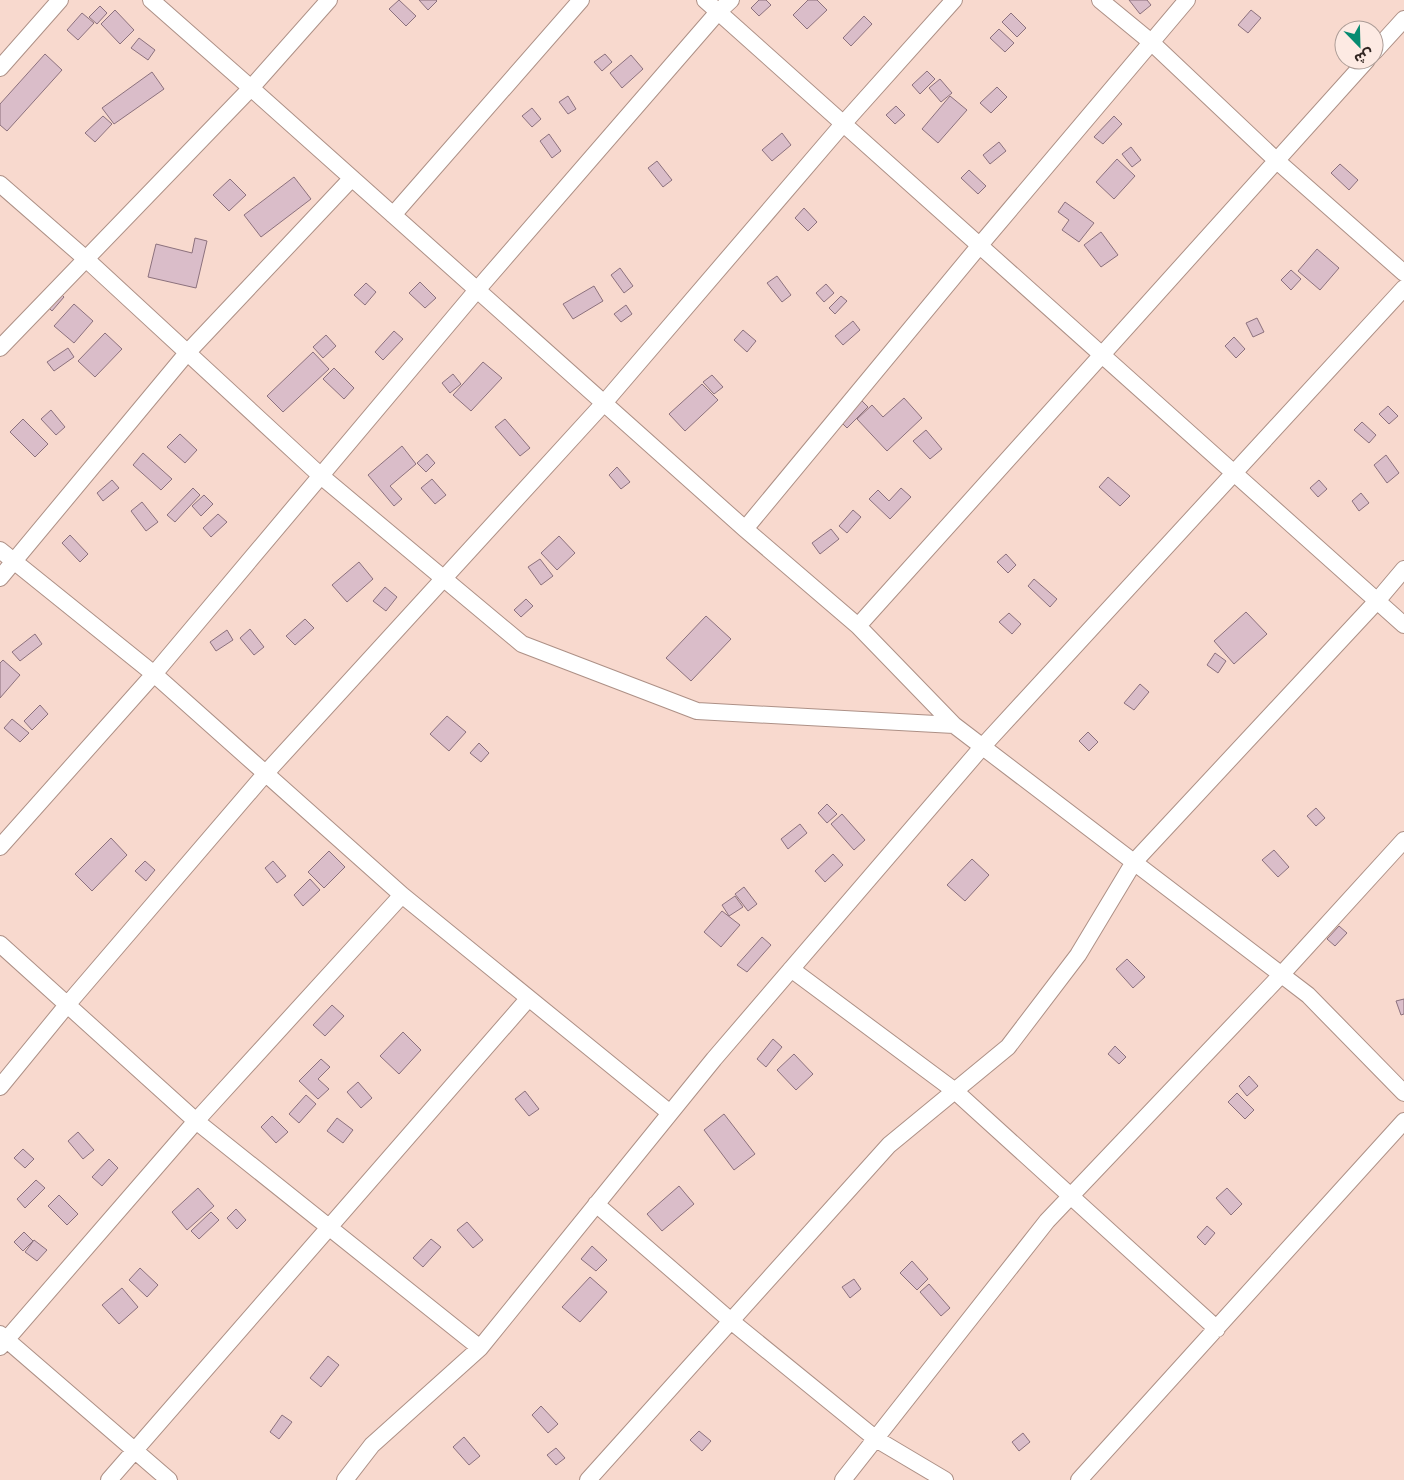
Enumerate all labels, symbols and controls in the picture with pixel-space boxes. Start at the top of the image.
north arrow [1334,20,1384,70]
text: ش [1352,46,1376,68]

